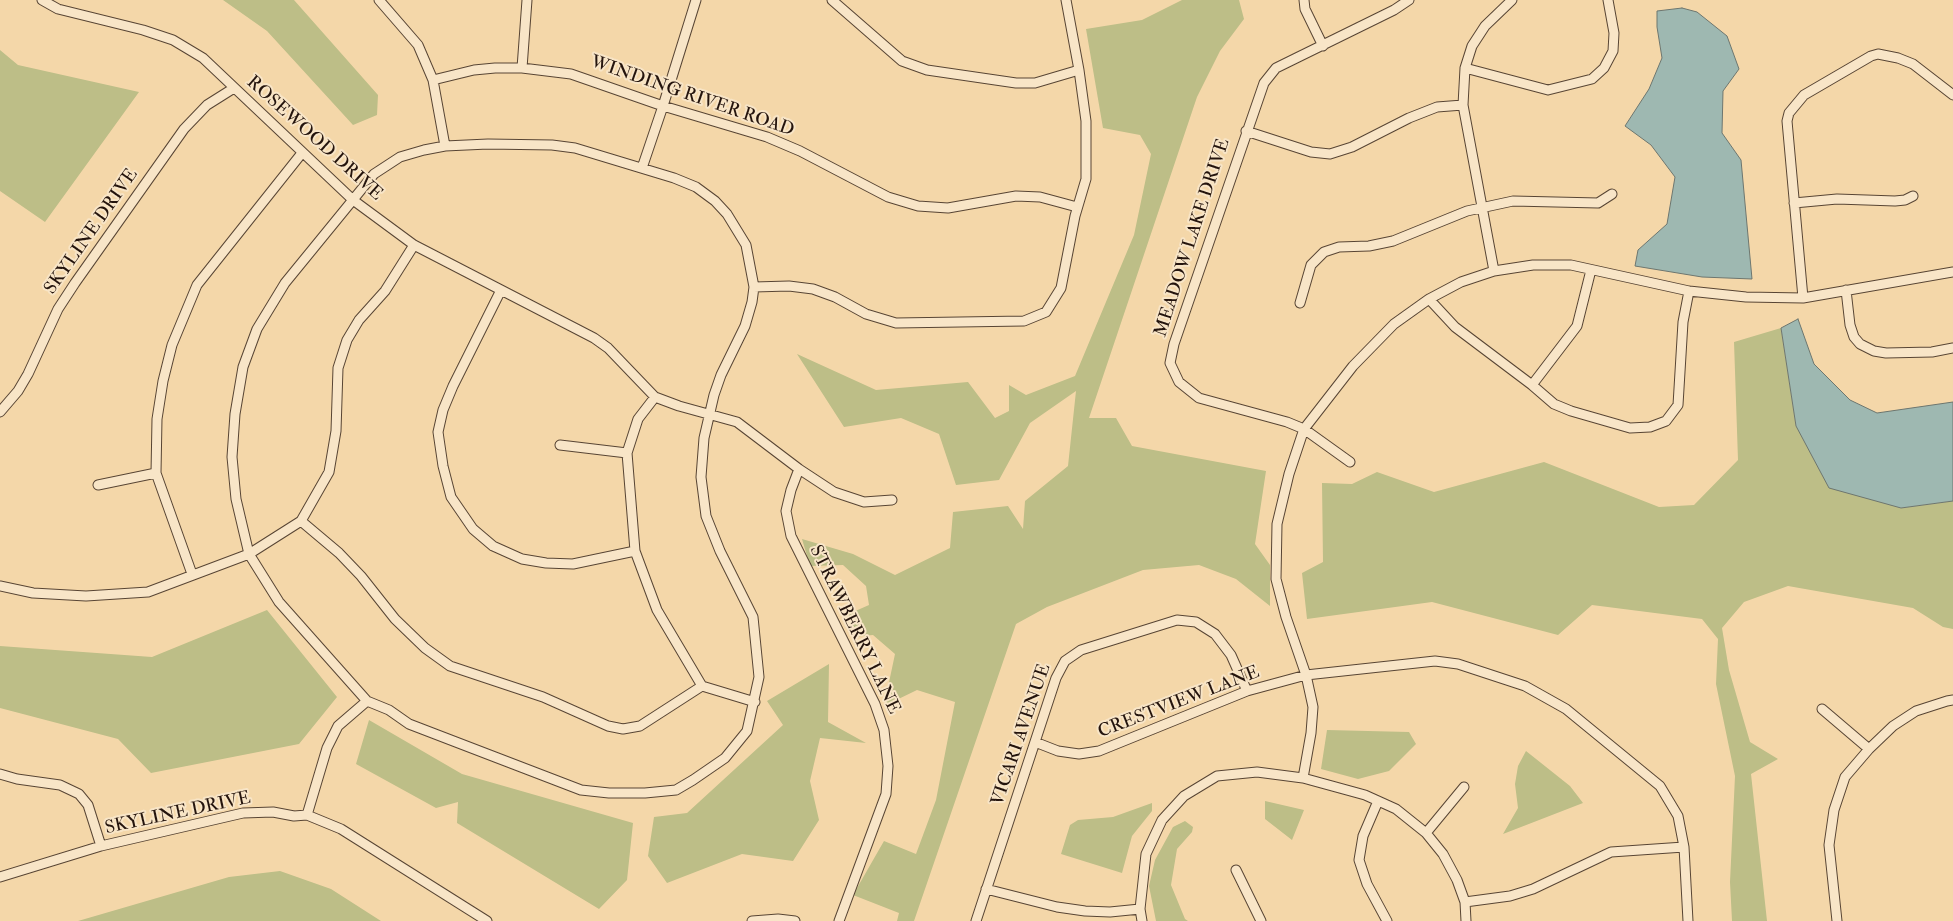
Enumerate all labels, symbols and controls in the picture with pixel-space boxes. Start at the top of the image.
street label: WINDING RIVER ROAD [587,52,797,142]
street label: ROSEWOOD DRIVE [241,72,387,206]
street label: MEADOW LAKE DRIVE [1151,136,1235,340]
street label: SKYLINE DRIVE [41,165,143,299]
street label: STRAWBERRY LANE [804,542,904,718]
street label: VICARI AVENUE [988,661,1056,809]
street label: CRESTVIEW LANE [1095,662,1263,744]
street label: SKYLINE DRIVE [103,788,253,840]

